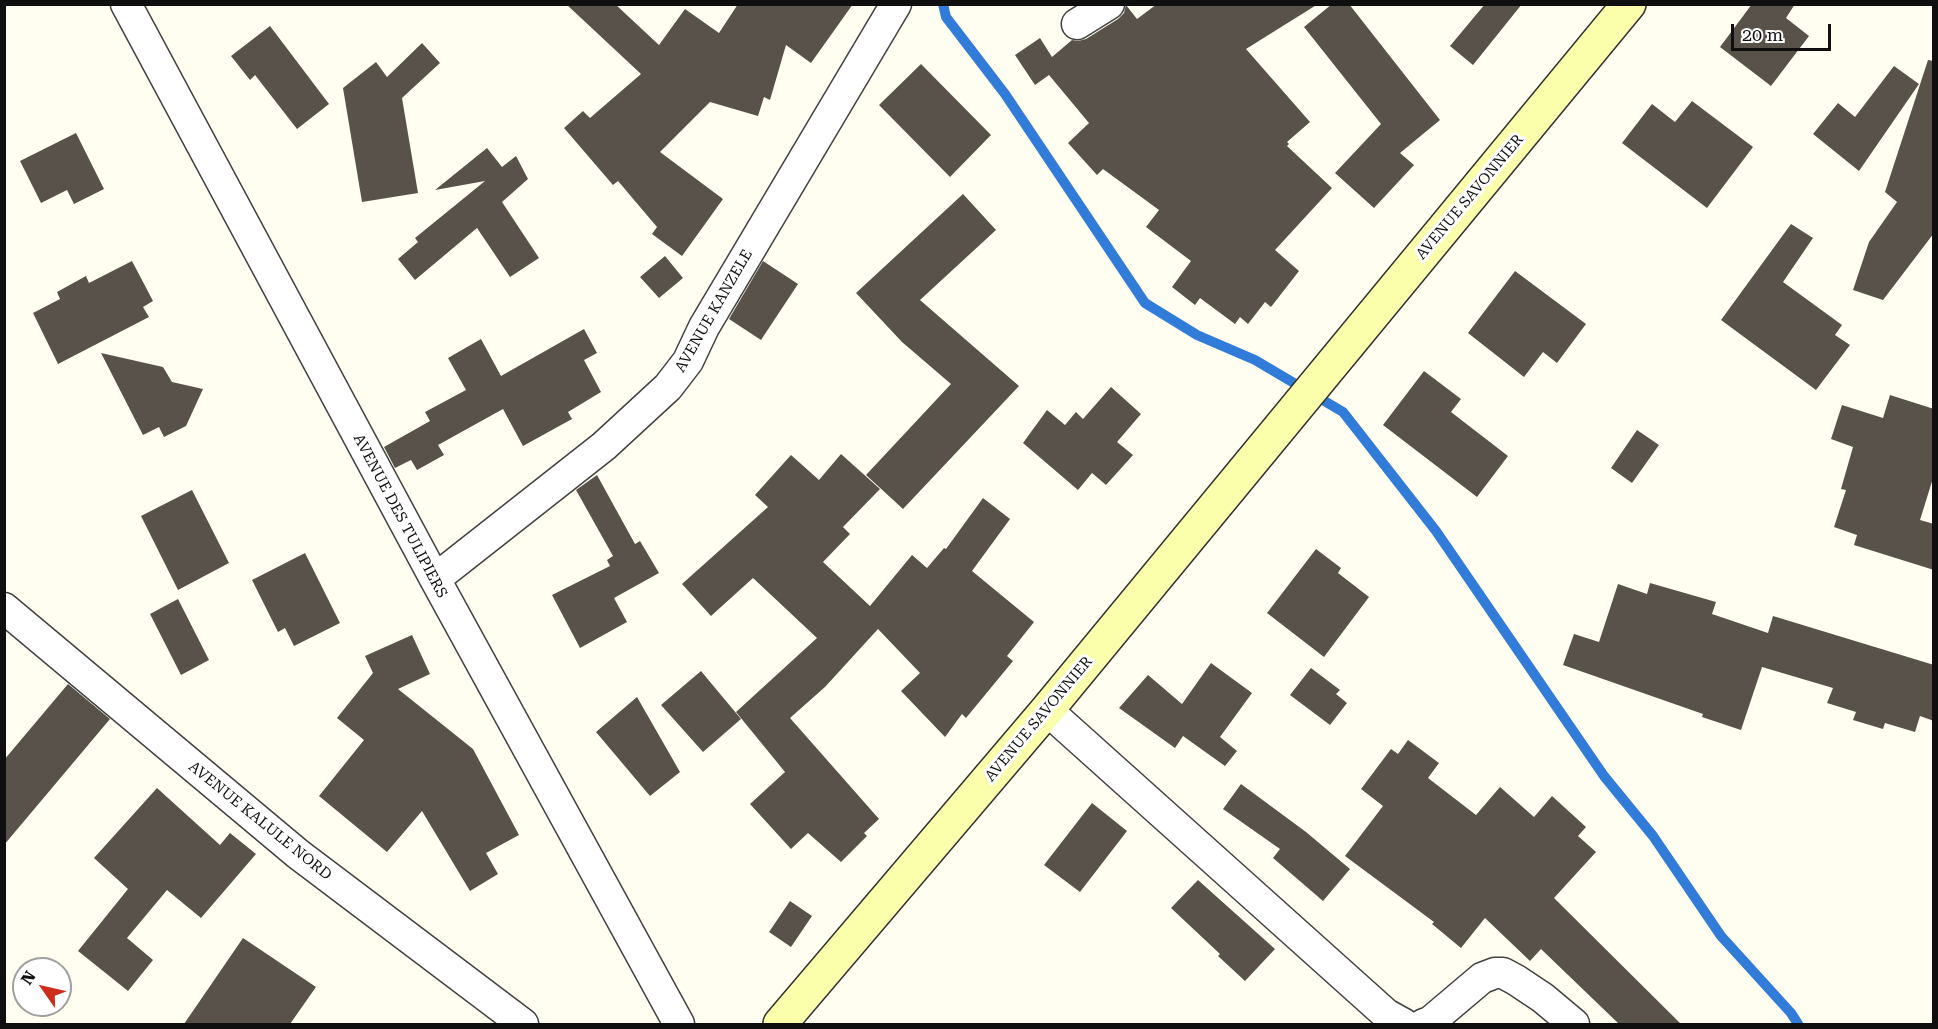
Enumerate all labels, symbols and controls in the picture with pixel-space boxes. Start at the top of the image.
scale bar [1734,12,1834,50]
text: 20 m [1742,24,1783,45]
street label: AVENUE SAVONNIER [1412,131,1528,263]
street label: AVENUE KANZELE [672,246,756,376]
street label: AVENUE DES TULIPIERS [349,431,451,601]
street label: AVENUE SAVONNIER [981,653,1097,785]
street label: AVENUE KALULE NORD [185,758,335,884]
north arrow [12,957,72,1017]
text: N [17,967,40,988]

